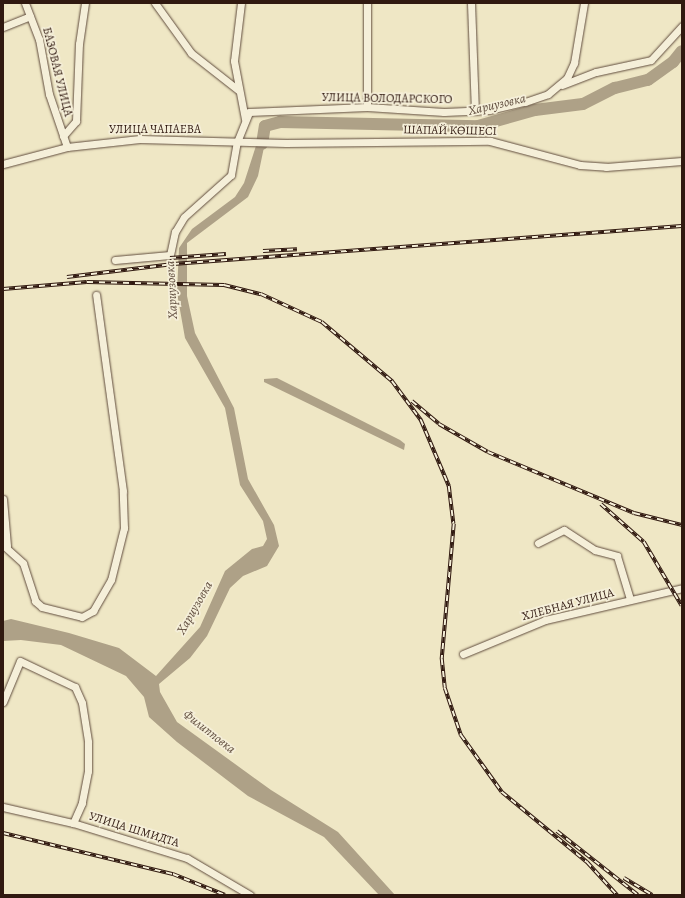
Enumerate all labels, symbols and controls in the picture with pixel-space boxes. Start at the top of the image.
street label: БАЗОВАЯ УЛИЦА [39,26,75,118]
street label: УЛИЦА ВОЛОДАРСКОГО [322,91,452,107]
water label: Хариузовка [467,91,527,119]
street label: УЛИЦА ЧАПАЕВА [109,123,201,137]
street label: ШАПАЙ КӨШЕСІ [403,123,497,139]
water label: Хариузовка [163,260,181,320]
water label: Хариузовка [174,579,216,637]
street label: ХЛЕБНАЯ УЛИЦА [520,586,616,624]
water label: Филипповка [180,707,238,757]
street label: УЛИЦА ШМИДТА [87,809,181,851]

